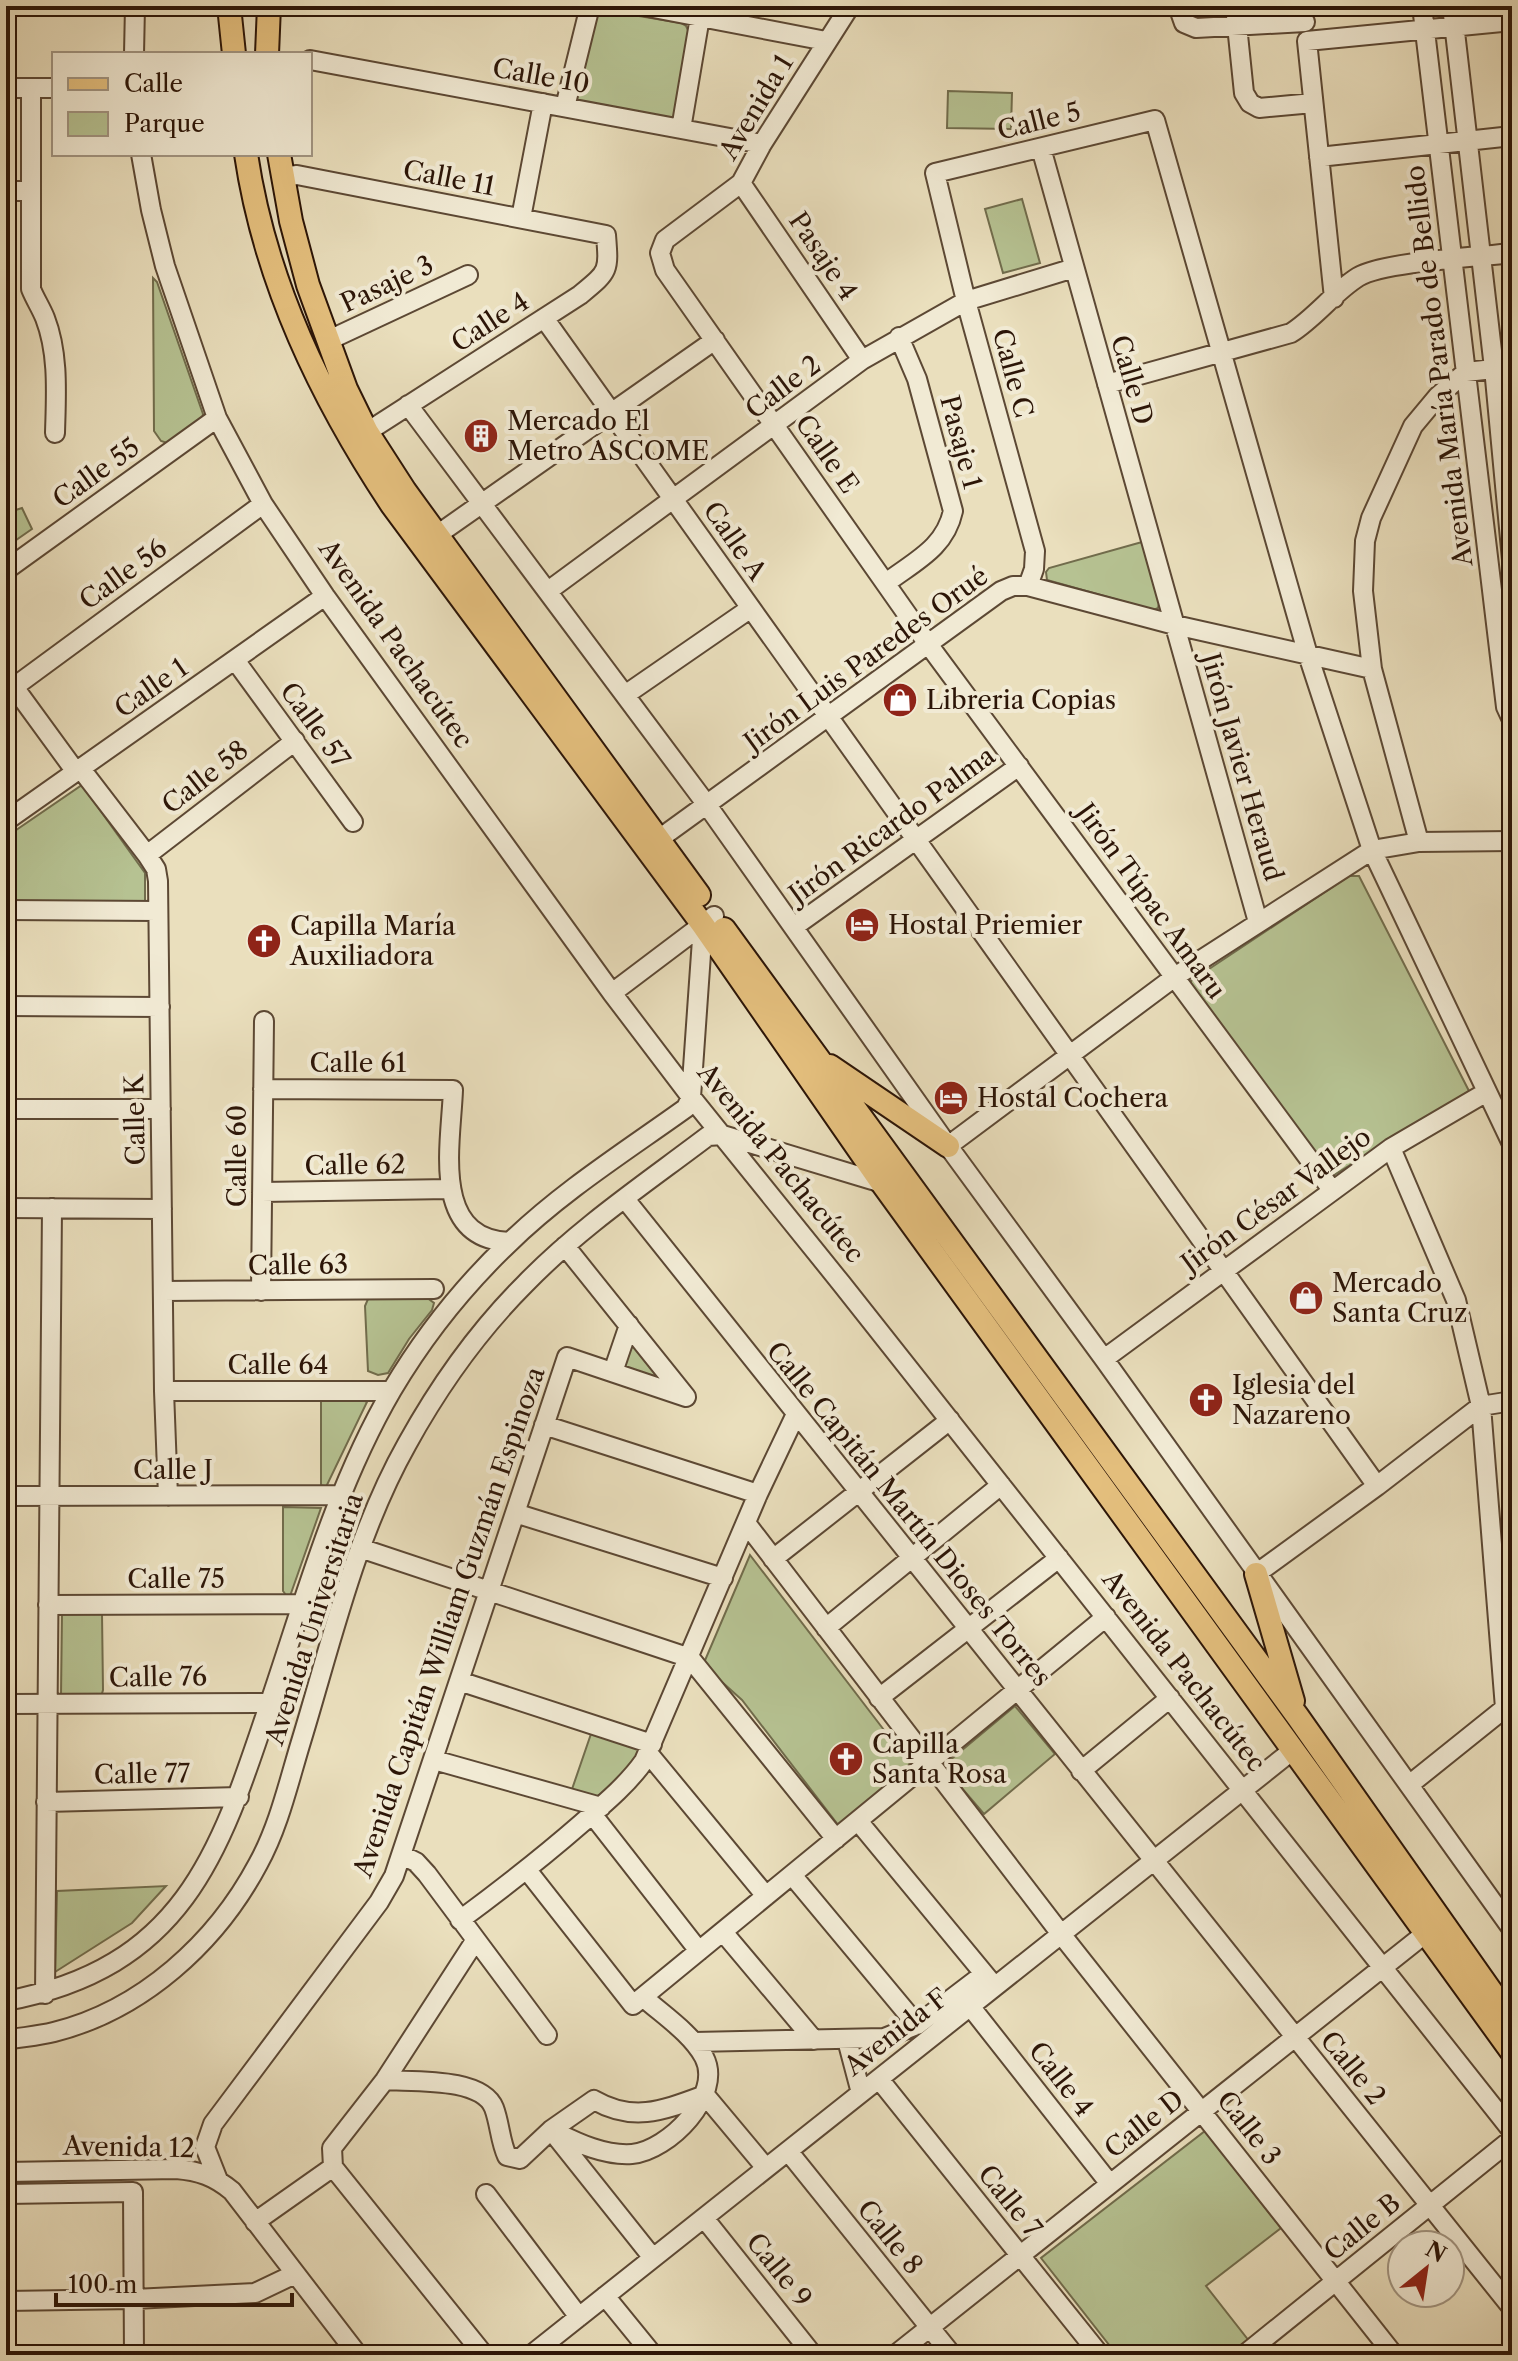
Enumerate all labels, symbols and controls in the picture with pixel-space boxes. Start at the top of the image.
street label: Avenida 1 [712,49,800,166]
legend [52,52,312,156]
street label: Calle 10 [490,52,592,100]
text: Calle [124,69,183,98]
street label: Calle 5 [994,95,1084,147]
text: Parque [124,109,205,138]
street label: Calle 11 [401,153,498,203]
street label: Avenida María Parado de Bellido [1399,164,1480,569]
street label: Pasaje 4 [782,206,864,306]
street label: Pasaje 3 [335,249,439,319]
street label: Calle 4 [445,285,535,359]
street label: Calle C [986,325,1040,421]
street label: Calle D [1104,331,1160,429]
street label: Calle 2 [739,348,827,426]
street label: Pasaje 1 [933,392,989,492]
place label: Mercado El Metro ASCOME [507,405,709,467]
street label: Calle E [788,409,866,499]
building icon: Mercado El Metro ASCOME [462,417,500,455]
street label: Calle 55 [47,431,145,515]
street label: Calle A [696,495,774,587]
street label: Calle 56 [73,532,173,616]
street label: Avenida Pachacútec [312,533,480,754]
street label: Jirón Luis Paredes Orué [735,560,994,761]
street label: Jirón Javier Heraud [1193,646,1290,885]
street label: Calle 1 [108,651,194,725]
street label: Calle 57 [273,676,357,774]
shop icon: Libreria Copias [881,681,919,719]
place label: Libreria Copias [926,684,1116,716]
street label: Calle 58 [156,734,254,820]
street label: Jirón Ricardo Palma [780,739,1001,913]
street label: Jirón Túpac Amaru [1067,794,1233,1005]
hotel icon: Hostal Priemier [843,906,881,944]
place label: Hostal Priemier [888,909,1083,941]
place label: Capilla María Auxiliadora [289,910,456,972]
church icon: Capilla María Auxiliadora [245,922,283,960]
street label: Calle 61 [310,1047,406,1079]
street label: Avenida Pachacútec [690,1056,871,1269]
street label: Calle K [118,1074,152,1166]
hotel icon: Hostal Cochera [932,1079,970,1117]
place label: Hostal Cochera [977,1082,1169,1114]
street label: Calle 60 [221,1105,253,1207]
street label: Jirón César Vallejo [1172,1121,1377,1282]
street label: Calle 62 [304,1148,406,1182]
street label: Calle 63 [248,1248,348,1282]
place label: Mercado Santa Cruz [1332,1267,1467,1329]
shop icon: Mercado Santa Cruz [1287,1279,1325,1317]
street label: Calle Capitán Martín Dioses Torres [760,1335,1058,1693]
street label: Calle 64 [228,1349,328,1381]
street label: Avenida Capitán William Guzmán Espinoza [346,1362,552,1882]
place label: Iglesia del Nazareno [1232,1369,1355,1431]
church icon: Iglesia del Nazareno [1187,1381,1225,1419]
street label: Calle J [133,1454,213,1486]
street label: Avenida Universitaria [258,1489,370,1750]
street label: Calle 75 [127,1563,225,1595]
street label: Avenida Pachacútec [1095,1563,1273,1778]
street label: Calle 76 [109,1660,207,1694]
place label: Capilla Santa Rosa [872,1728,1007,1790]
church icon: Capilla Santa Rosa [827,1740,865,1778]
street label: Calle 77 [94,1757,191,1791]
street label: Avenida F [837,1982,954,2083]
street label: Calle 2 [1314,2025,1392,2111]
street label: Calle 4 [1022,2035,1100,2123]
street label: Calle D [1098,2083,1190,2165]
street label: Calle 3 [1210,2085,1288,2171]
street label: Avenida 12 [62,2130,195,2164]
street label: Calle 7 [971,2158,1049,2244]
street label: Calle B [1317,2187,1407,2267]
street label: Calle 8 [850,2193,930,2281]
street label: Calle 9 [740,2227,818,2313]
north arrow [1386,2229,1466,2309]
text: N [1421,2236,1451,2269]
scale bar [56,2257,292,2307]
text: 100 m [68,2270,137,2299]

